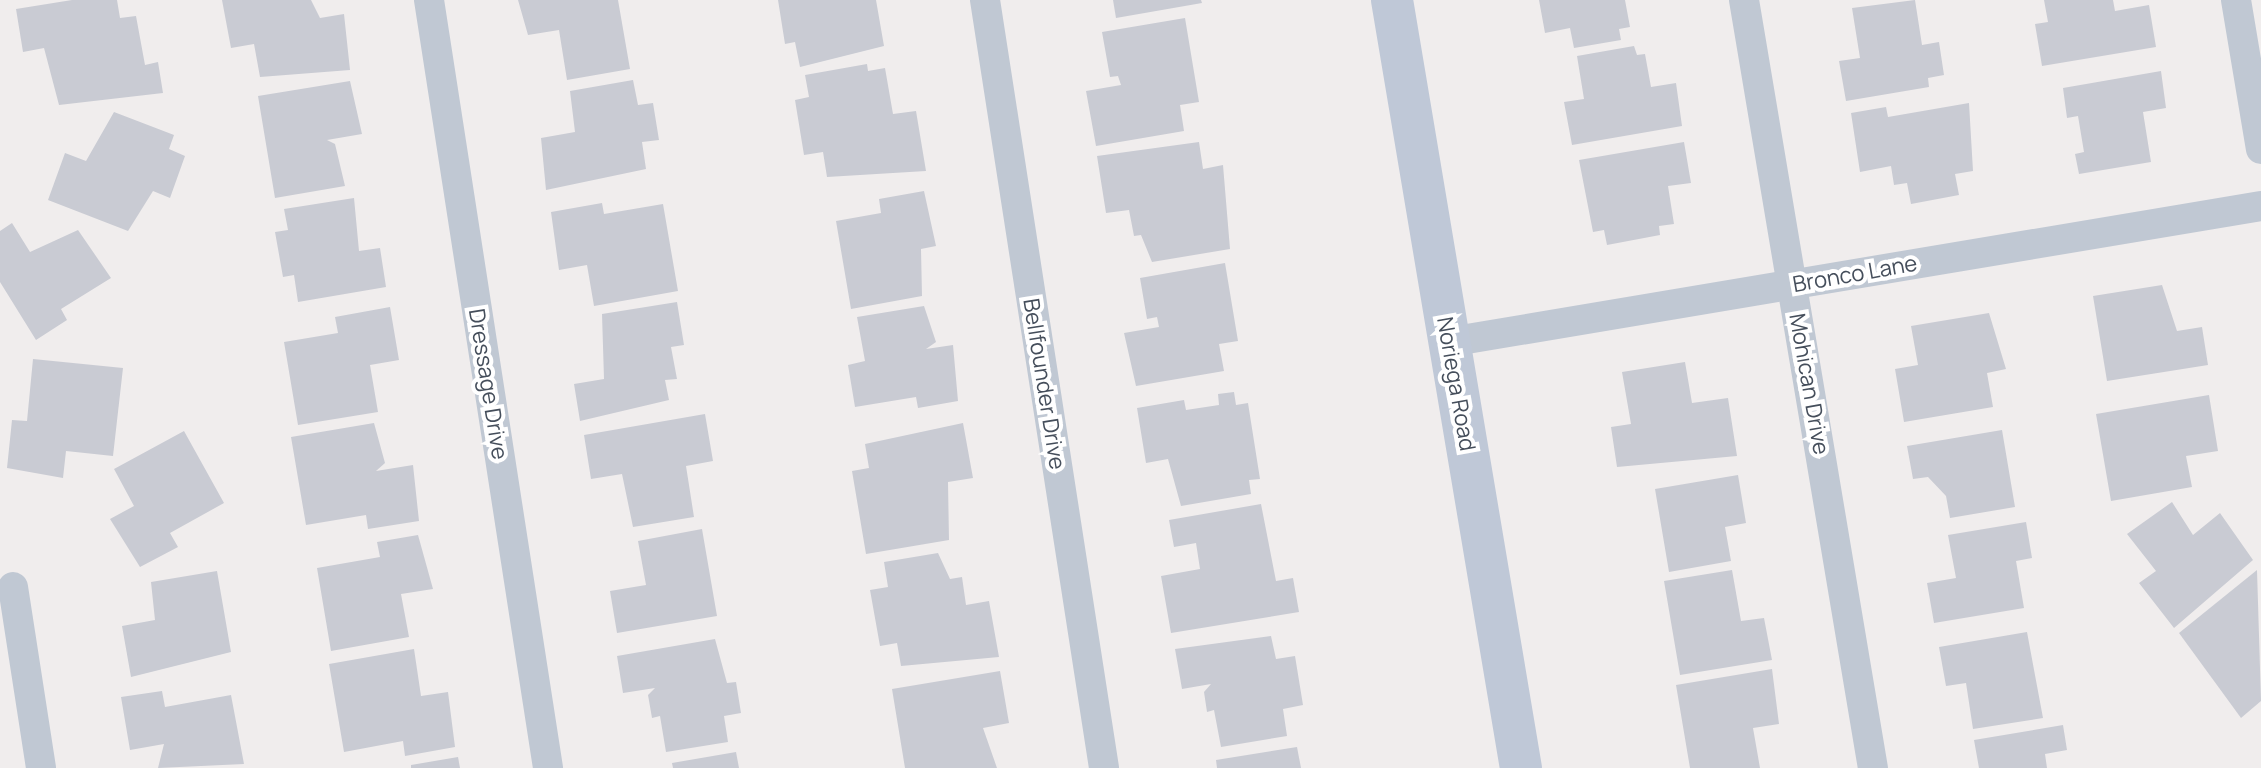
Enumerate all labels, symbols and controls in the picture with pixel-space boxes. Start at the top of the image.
street label: Bronco Lane [1791,250,1919,298]
street label: Bellfounder Drive [1017,297,1071,471]
street label: Dressage Drive [463,307,513,461]
street label: Mohican Drive [1784,311,1834,457]
street label: Noriega Road [1431,315,1481,453]

